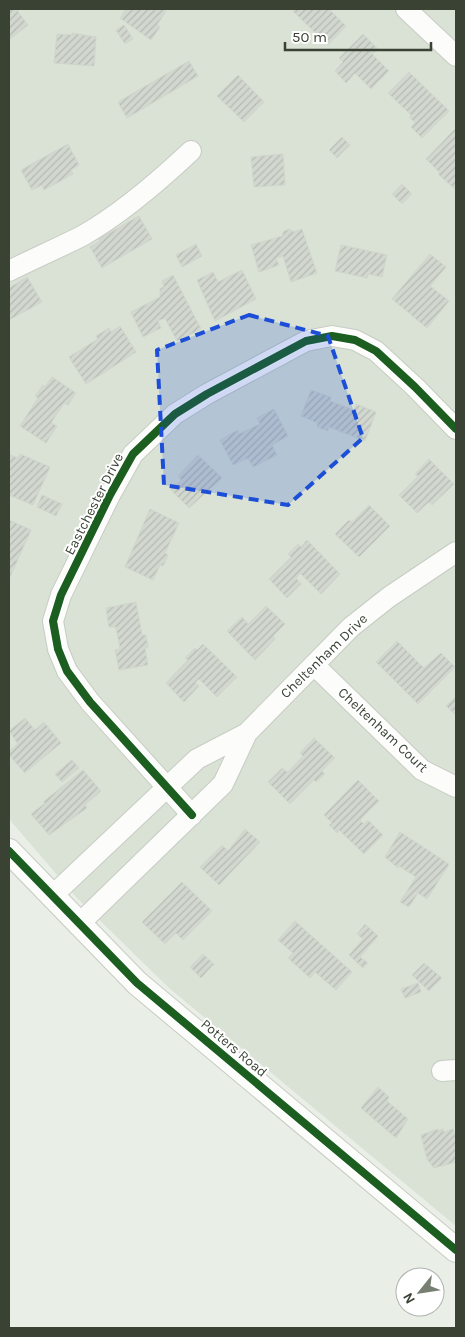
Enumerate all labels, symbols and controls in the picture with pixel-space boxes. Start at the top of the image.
scale bar [285,20,431,52]
text: 50 m [292,28,327,46]
street label: Eastchester Drive [61,450,127,558]
street label: Cheltenham Drive [277,610,371,702]
street label: Cheltenham Court [335,684,431,776]
street label: Potters Road [197,1015,271,1081]
north arrow [395,1267,445,1317]
text: N [399,1290,419,1307]

